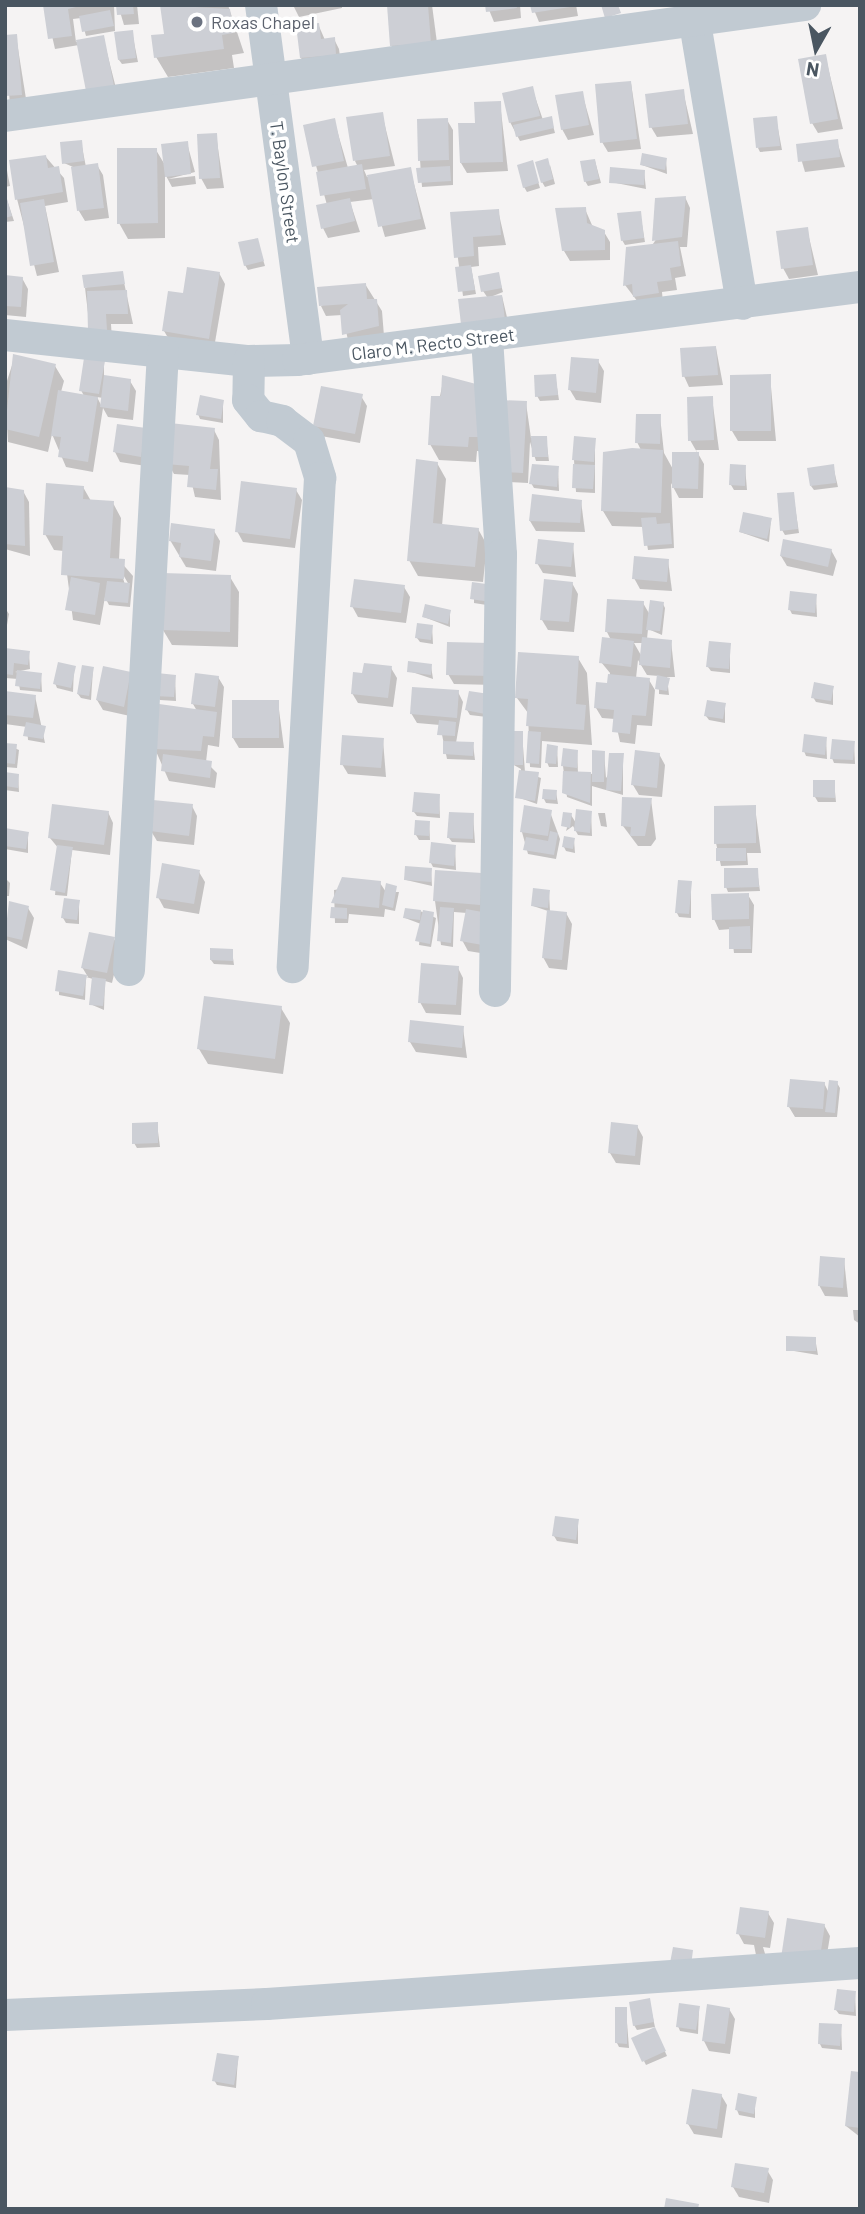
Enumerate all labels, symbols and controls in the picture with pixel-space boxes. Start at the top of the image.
place label: Roxas Chapel [211,11,315,33]
marker: Roxas Chapel [189,14,205,30]
north arrow [781,14,851,84]
text: N [805,58,821,83]
street label: T. Baylon Street [266,119,304,245]
street label: Claro M. Recto Street [350,323,516,365]

